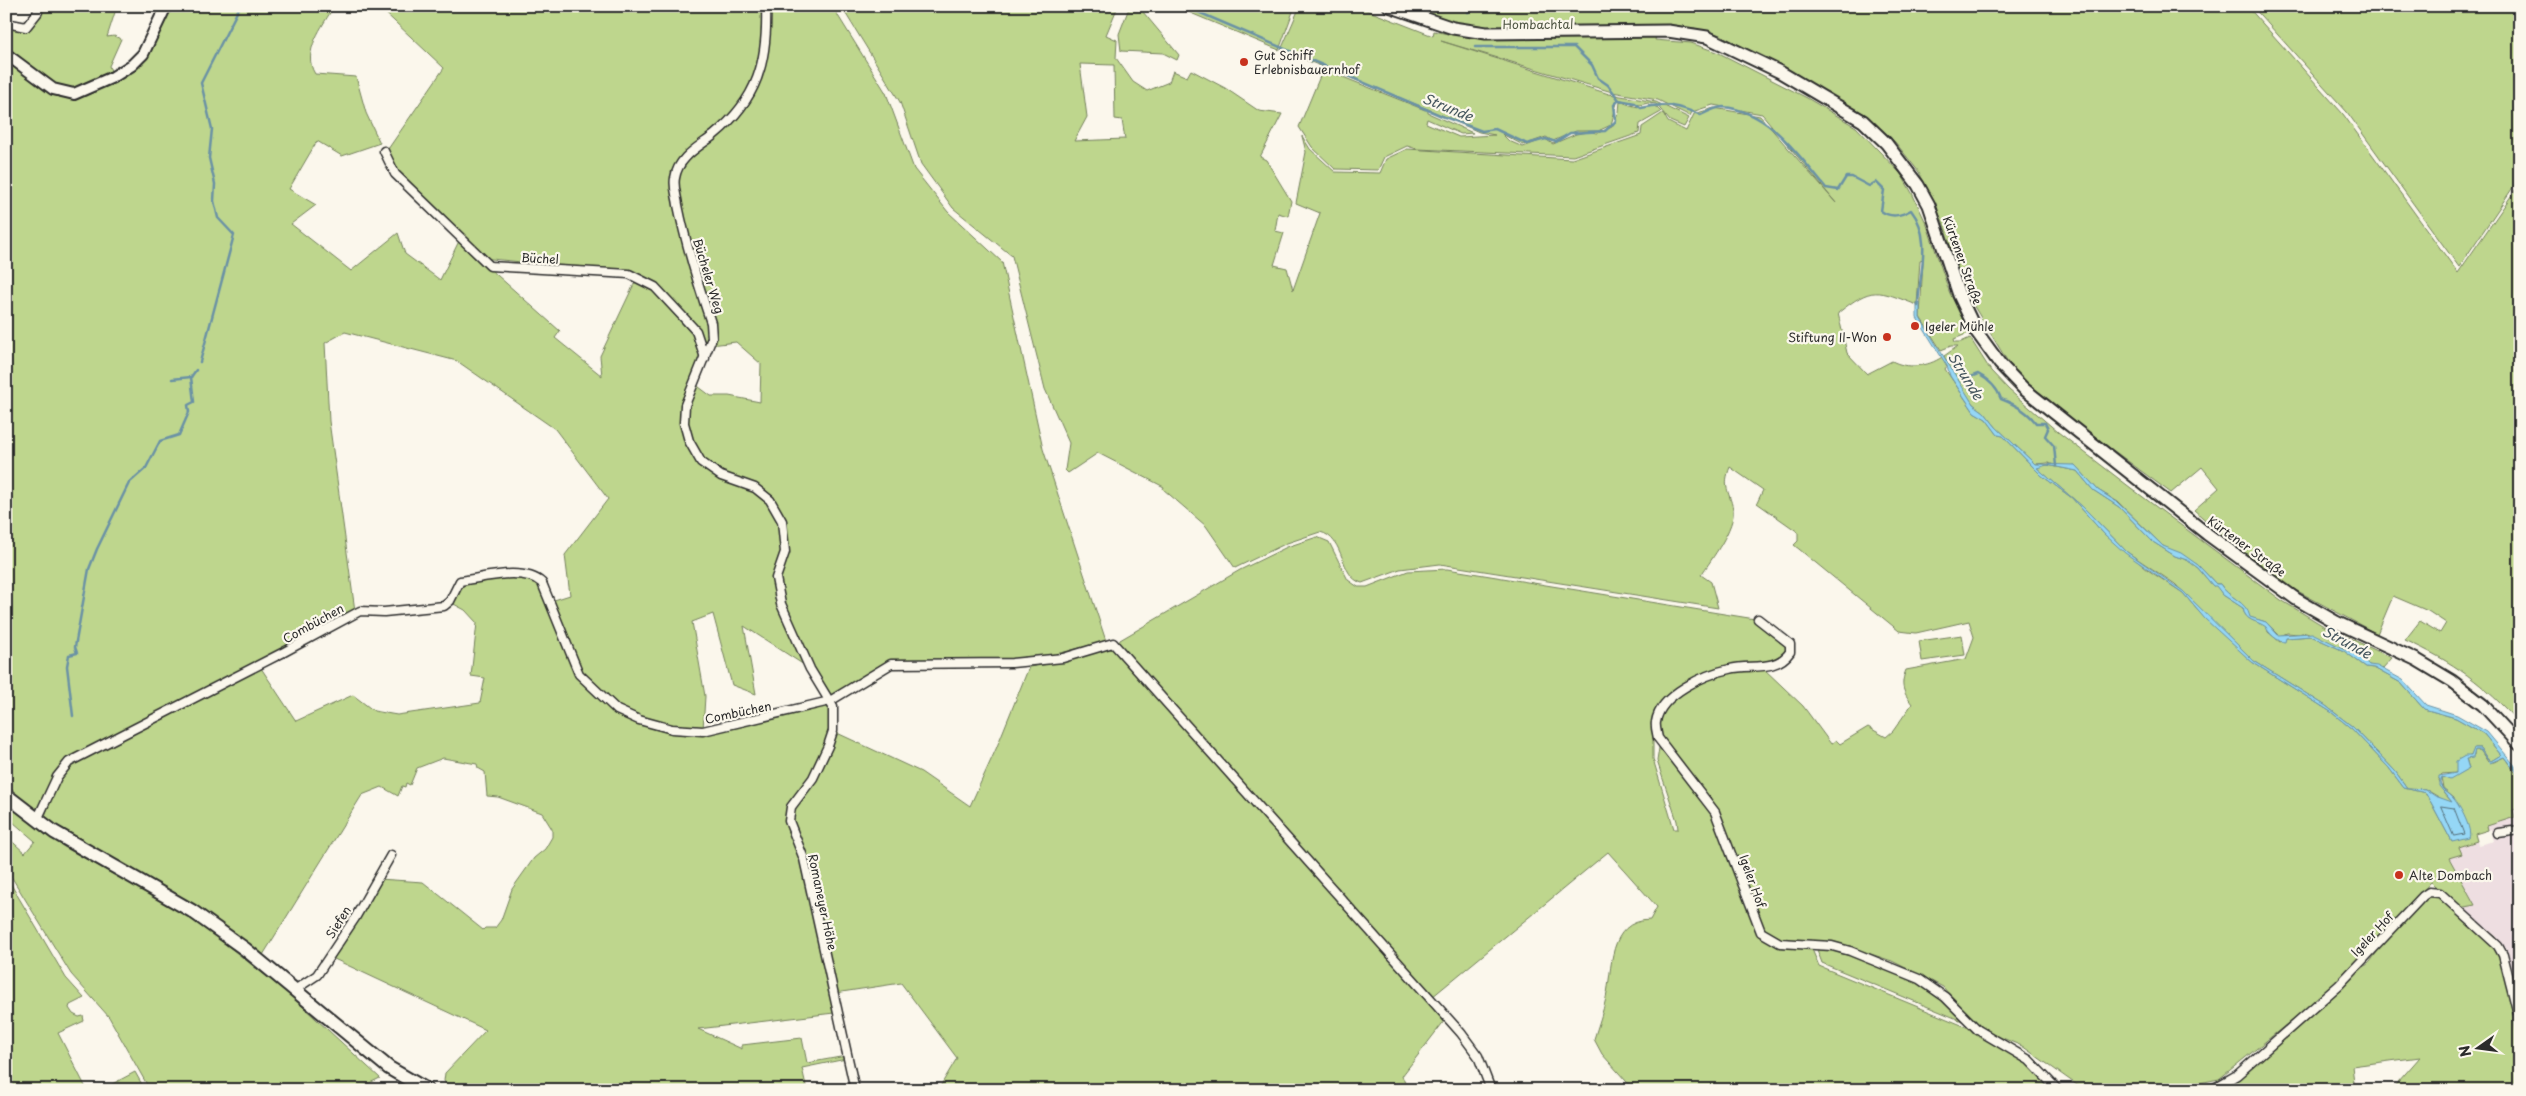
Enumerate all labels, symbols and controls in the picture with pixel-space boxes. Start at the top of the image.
park label: Hombachtal [1502,15,1574,33]
place label: Gut Schiff Erlebnisbauernhof [1254,46,1361,78]
marker: Gut Schiff Erlebnisbauernhof [1238,56,1250,68]
water label: Strunde [1420,87,1478,127]
street label: Kürtener Straße [1939,213,1987,307]
street label: Bücheler Weg [689,236,729,316]
street label: Büchel [521,248,559,268]
place label: Igeler Mühle [1925,317,1993,335]
marker: Igeler Mühle [1909,320,1921,332]
place label: Stiftung Il-Won [1788,328,1877,346]
marker: Stiftung Il-Won [1881,331,1893,343]
water label: Strunde [1943,348,1990,405]
street label: Kürtener Straße [2204,511,2290,581]
street label: Combüchen [279,599,347,647]
water label: Strunde [2319,620,2376,664]
street label: Combüchen [703,696,773,728]
street label: Romaneyer Höhe [804,852,842,952]
street label: Igeler Hof [1735,852,1771,911]
place label: Alte Dombach [2409,866,2492,884]
marker: Alte Dombach [2393,869,2405,881]
street label: Siefen [321,902,355,942]
street label: Igeler Hof [2347,907,2398,960]
north arrow [2454,1024,2504,1074]
text: N [2453,1043,2476,1059]

